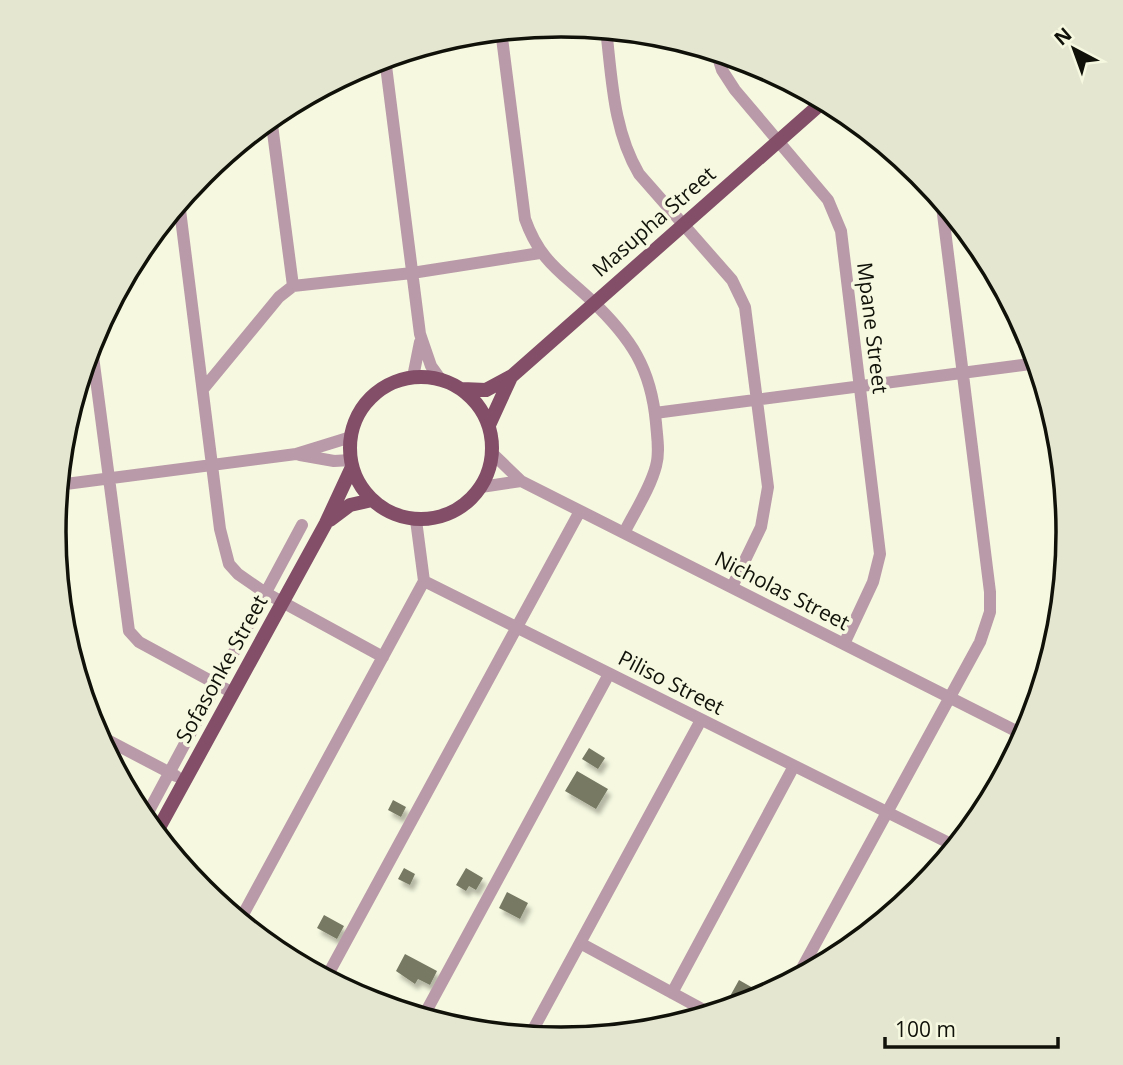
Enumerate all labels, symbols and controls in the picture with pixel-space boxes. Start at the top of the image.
north arrow [1039,14,1109,84]
text: N [1048,21,1077,51]
street label: Masupha Street [586,160,721,283]
street label: Mpane Street [851,261,895,395]
street label: Nicholas Street [710,544,855,636]
street label: Sofasonke Street [169,589,273,748]
street label: Piliso Street [614,643,729,721]
scale bar [885,1006,1058,1050]
text: 100 m [895,1015,956,1043]

